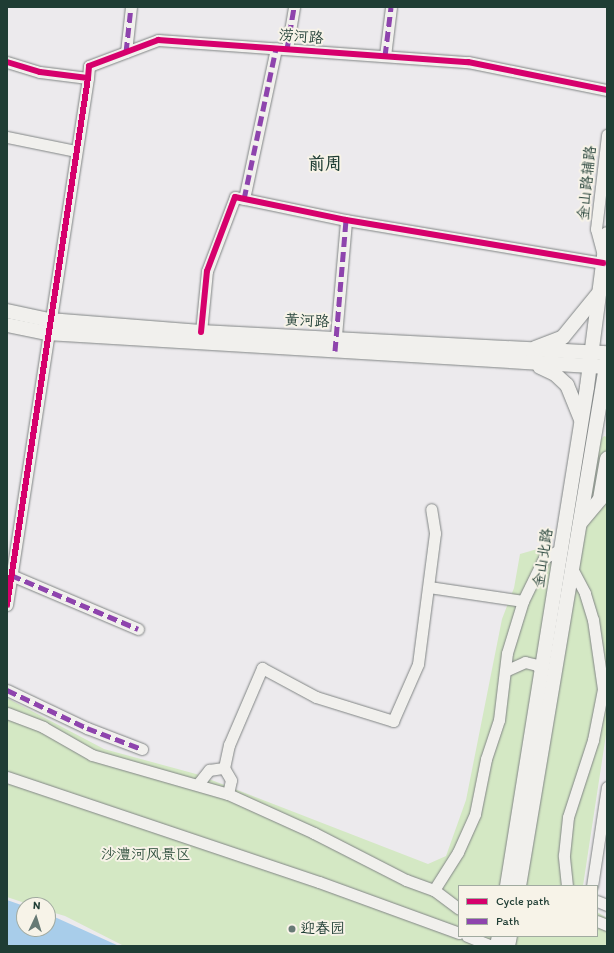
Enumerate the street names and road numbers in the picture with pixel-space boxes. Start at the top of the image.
street label: 涝河路 [278,26,324,48]
street label: 金山路辅路 [574,145,600,221]
street label: 黄河路 [284,311,330,331]
street label: 金山北路 [529,527,557,589]

